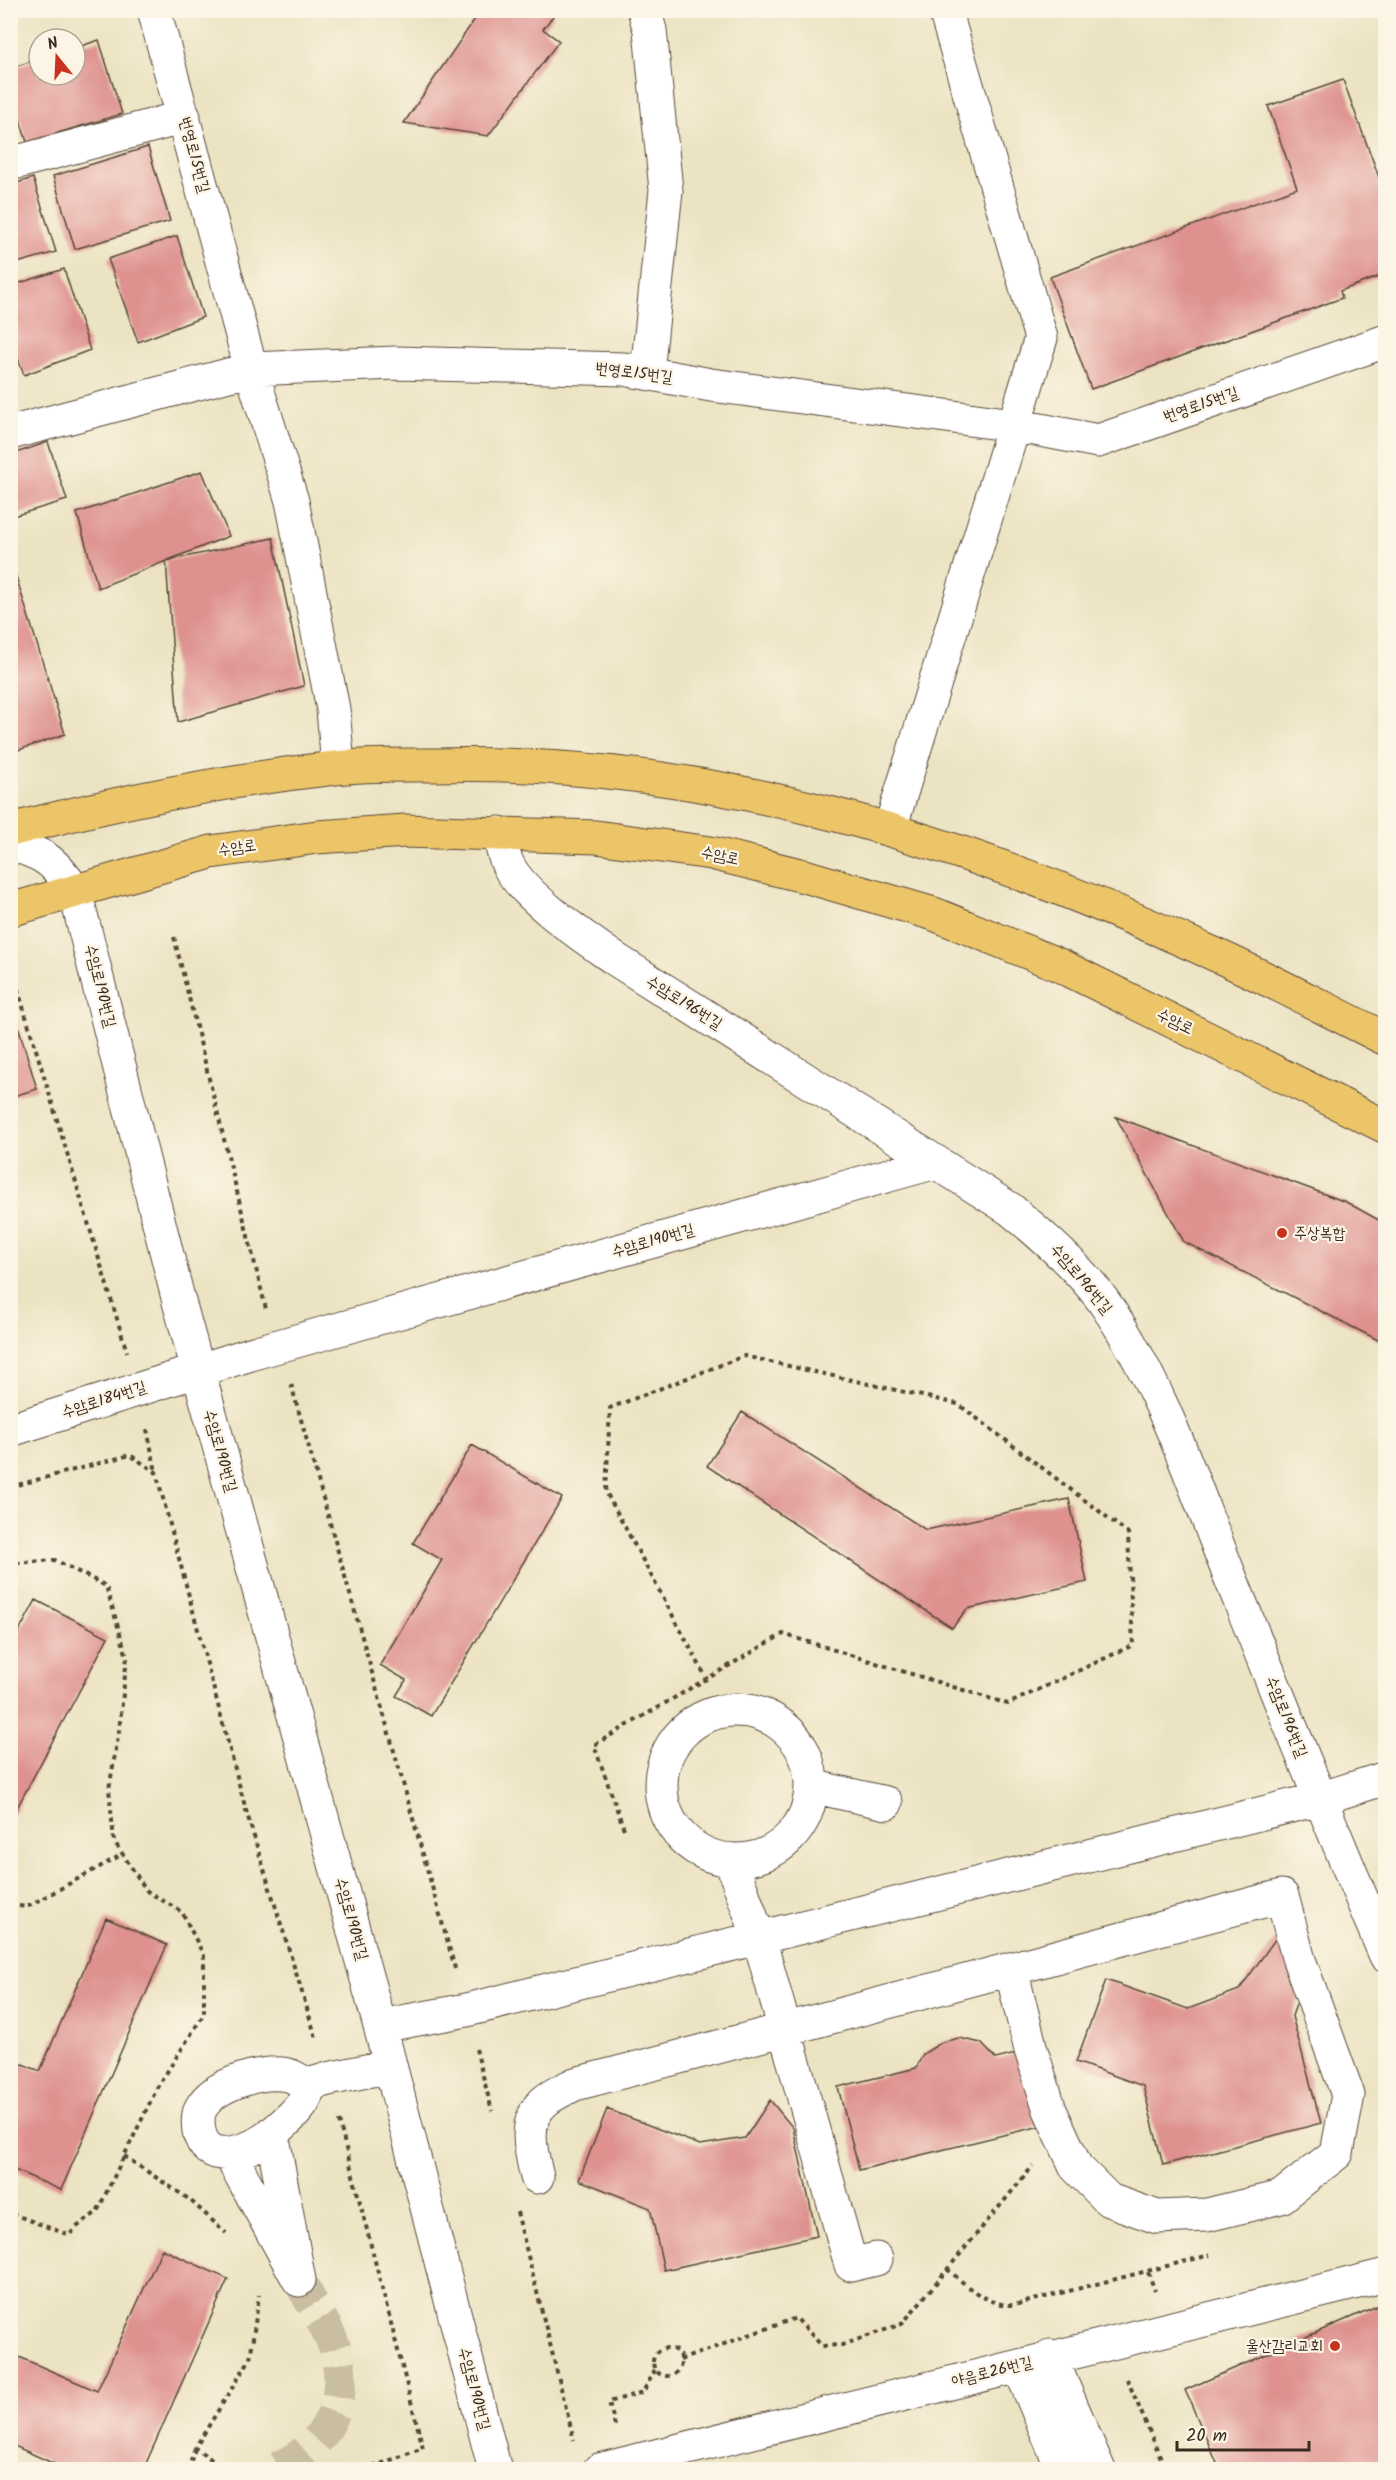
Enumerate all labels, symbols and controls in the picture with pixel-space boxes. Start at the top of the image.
north arrow [27,27,87,87]
text: N [44,31,61,58]
street label: 번영로15번길 [172,114,216,196]
street label: 번영로15번길 [594,356,674,390]
street label: 번영로15번길 [1160,380,1242,430]
street label: 수암로 [216,833,258,863]
street label: 수암로 [699,840,741,872]
street label: 수암로190번길 [78,942,122,1030]
street label: 수암로196번길 [641,970,727,1036]
street label: 수암로 [1152,1002,1198,1042]
street label: 수암로190번길 [609,1217,698,1265]
place label: 주상복합 [1294,1221,1346,1246]
marker: 주상복합 [1275,1226,1289,1240]
street label: 수암로196번길 [1044,1238,1118,1320]
street label: 수암로184번길 [58,1375,150,1425]
street label: 수암로190번길 [196,1407,244,1496]
street label: 수암로196번길 [1258,1672,1314,1762]
street label: 수암로190번길 [327,1875,375,1964]
place label: 울산감리교회 [1246,2334,1323,2359]
marker: 울산감리교회 [1328,2339,1342,2353]
street label: 수암로190번길 [451,2345,497,2434]
street label: 야음로26번길 [949,2350,1035,2394]
scale bar [1177,2414,1309,2452]
text: 20 m [1186,2422,1227,2451]

